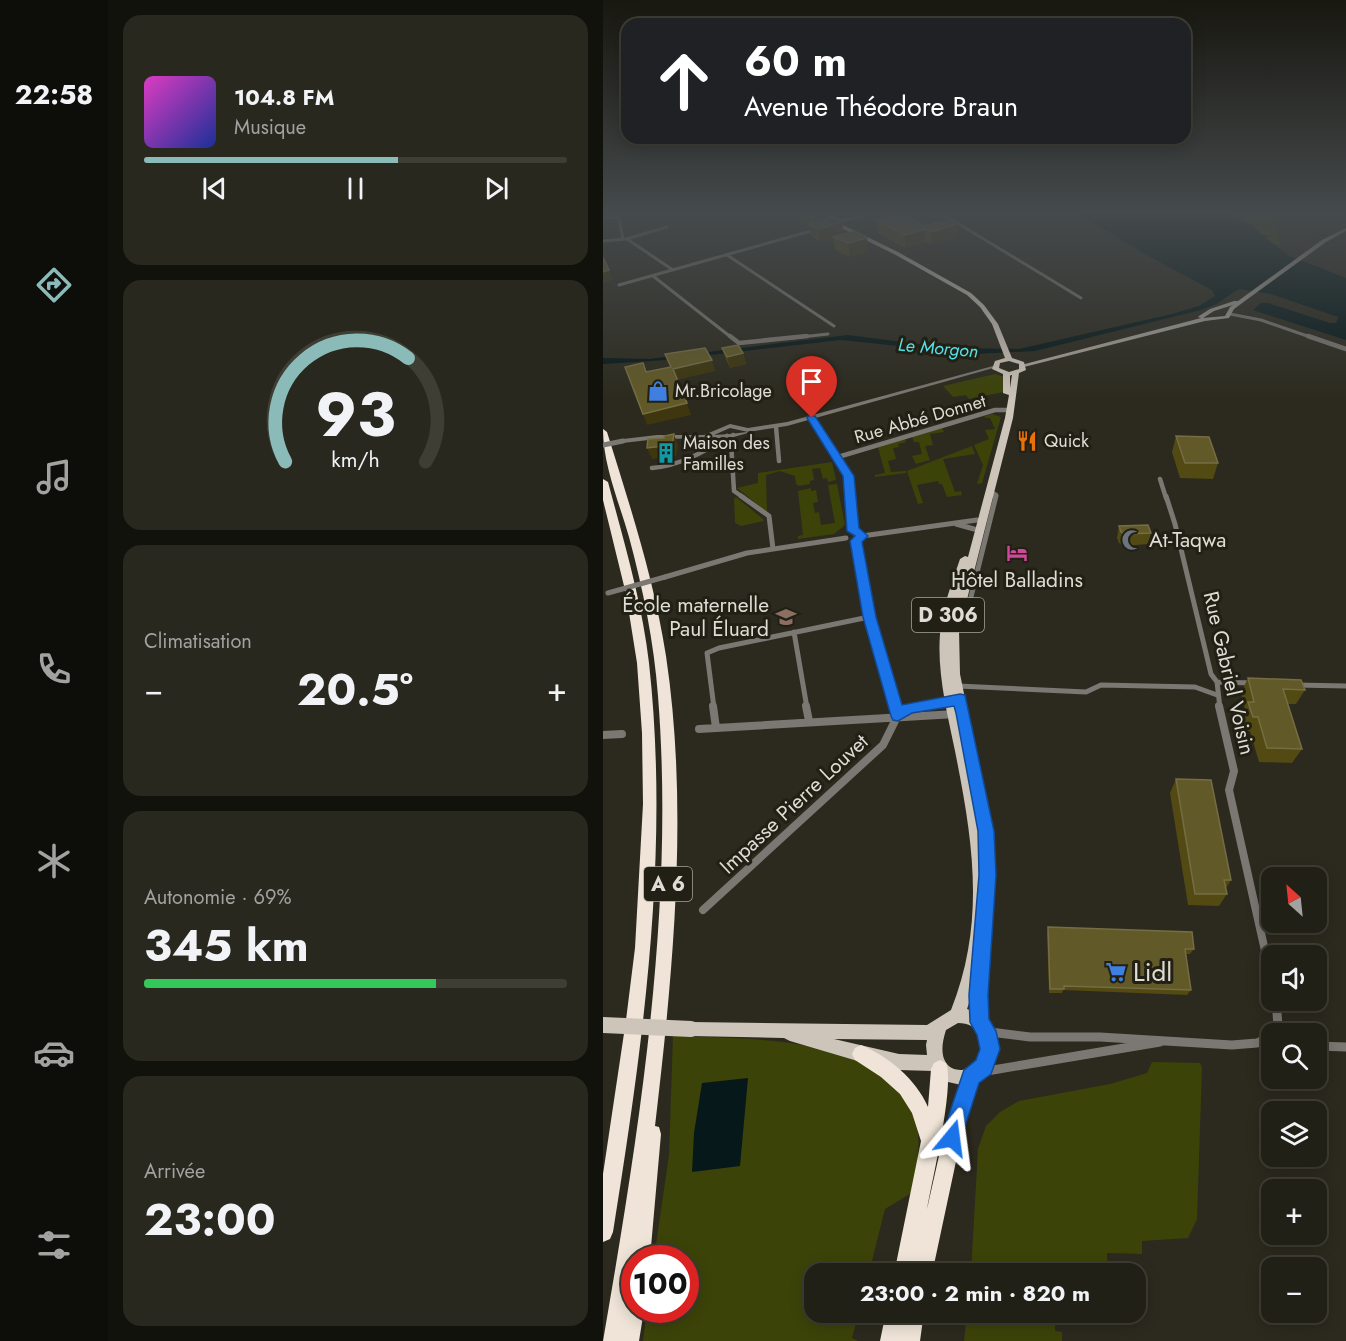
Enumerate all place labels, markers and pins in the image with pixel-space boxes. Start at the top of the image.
pin [786,356,837,418]
place label: Mr.Bricolage [675,378,772,404]
shop icon: Mr.Bricolage [646,379,670,403]
place label: Quick [1044,428,1089,454]
restaurant icon: Quick [1015,429,1039,453]
place label: Maison des Familles [683,430,770,477]
building icon: Maison des Familles [654,441,678,465]
place label: At-Taqwa [1149,525,1226,555]
mosque icon: At-Taqwa [1120,528,1144,552]
hotel icon: Hôtel Balladins [1005,541,1029,565]
place label: Hôtel Balladins [951,565,1083,595]
place label: École maternelle Paul Éluard [622,590,769,644]
school or university icon: École maternelle Paul Éluard [774,605,798,629]
place label: Lidl [1133,953,1172,991]
supermarket icon: Lidl [1104,960,1128,984]

